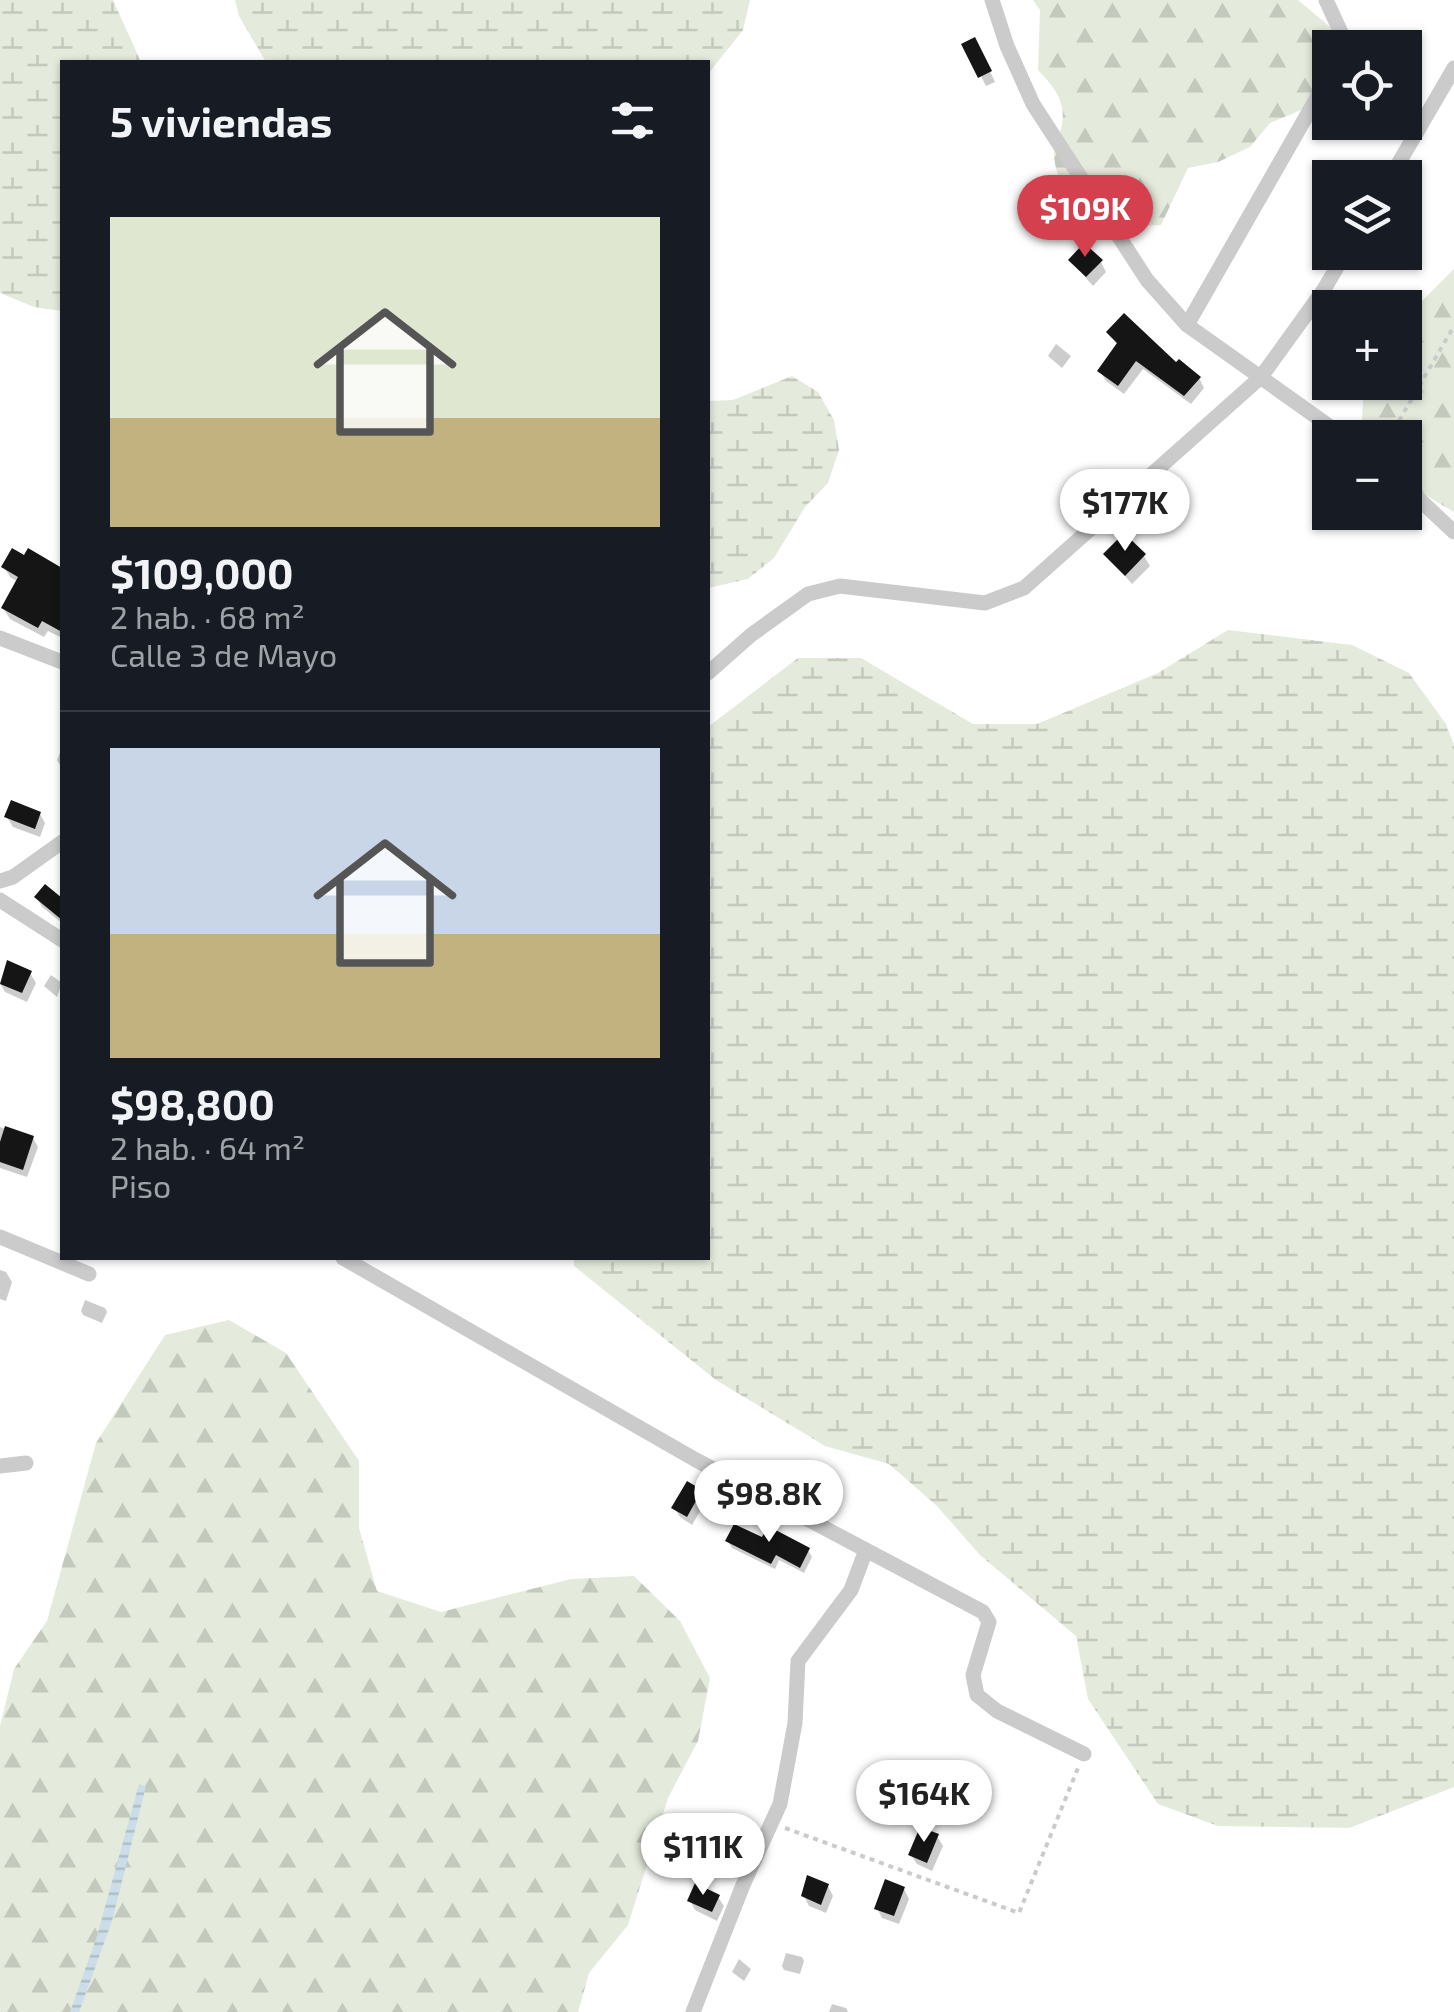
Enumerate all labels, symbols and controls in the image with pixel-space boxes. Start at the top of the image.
map controls [1312,30,1422,530]
button: locate [1312,30,1422,140]
icon: filters [605,93,660,148]
text: 5 viviendas [110,95,332,145]
button: layers [1312,160,1422,270]
pin: $109K [1015,175,1155,260]
text: $109K [1039,188,1131,226]
icon: home [295,282,475,462]
button: + [1312,290,1422,400]
button: − [1312,420,1422,530]
pin: $177K [1055,469,1195,554]
text: $177K [1082,482,1168,520]
text: $109,000 [110,547,293,597]
text: 2 hab. · 68 m² [110,597,305,635]
text: Calle 3 de Mayo [110,635,337,673]
icon: home [295,813,475,993]
text: $98,800 [110,1078,275,1128]
text: 2 hab. · 64 m² [110,1128,305,1166]
text: Piso [110,1166,171,1204]
pin: $98.8K [688,1460,850,1545]
text: $98.8K [716,1473,822,1511]
pin: $164K [854,1760,994,1845]
text: $164K [878,1773,970,1811]
pin: $111K [633,1813,773,1898]
text: $111K [663,1826,743,1864]

